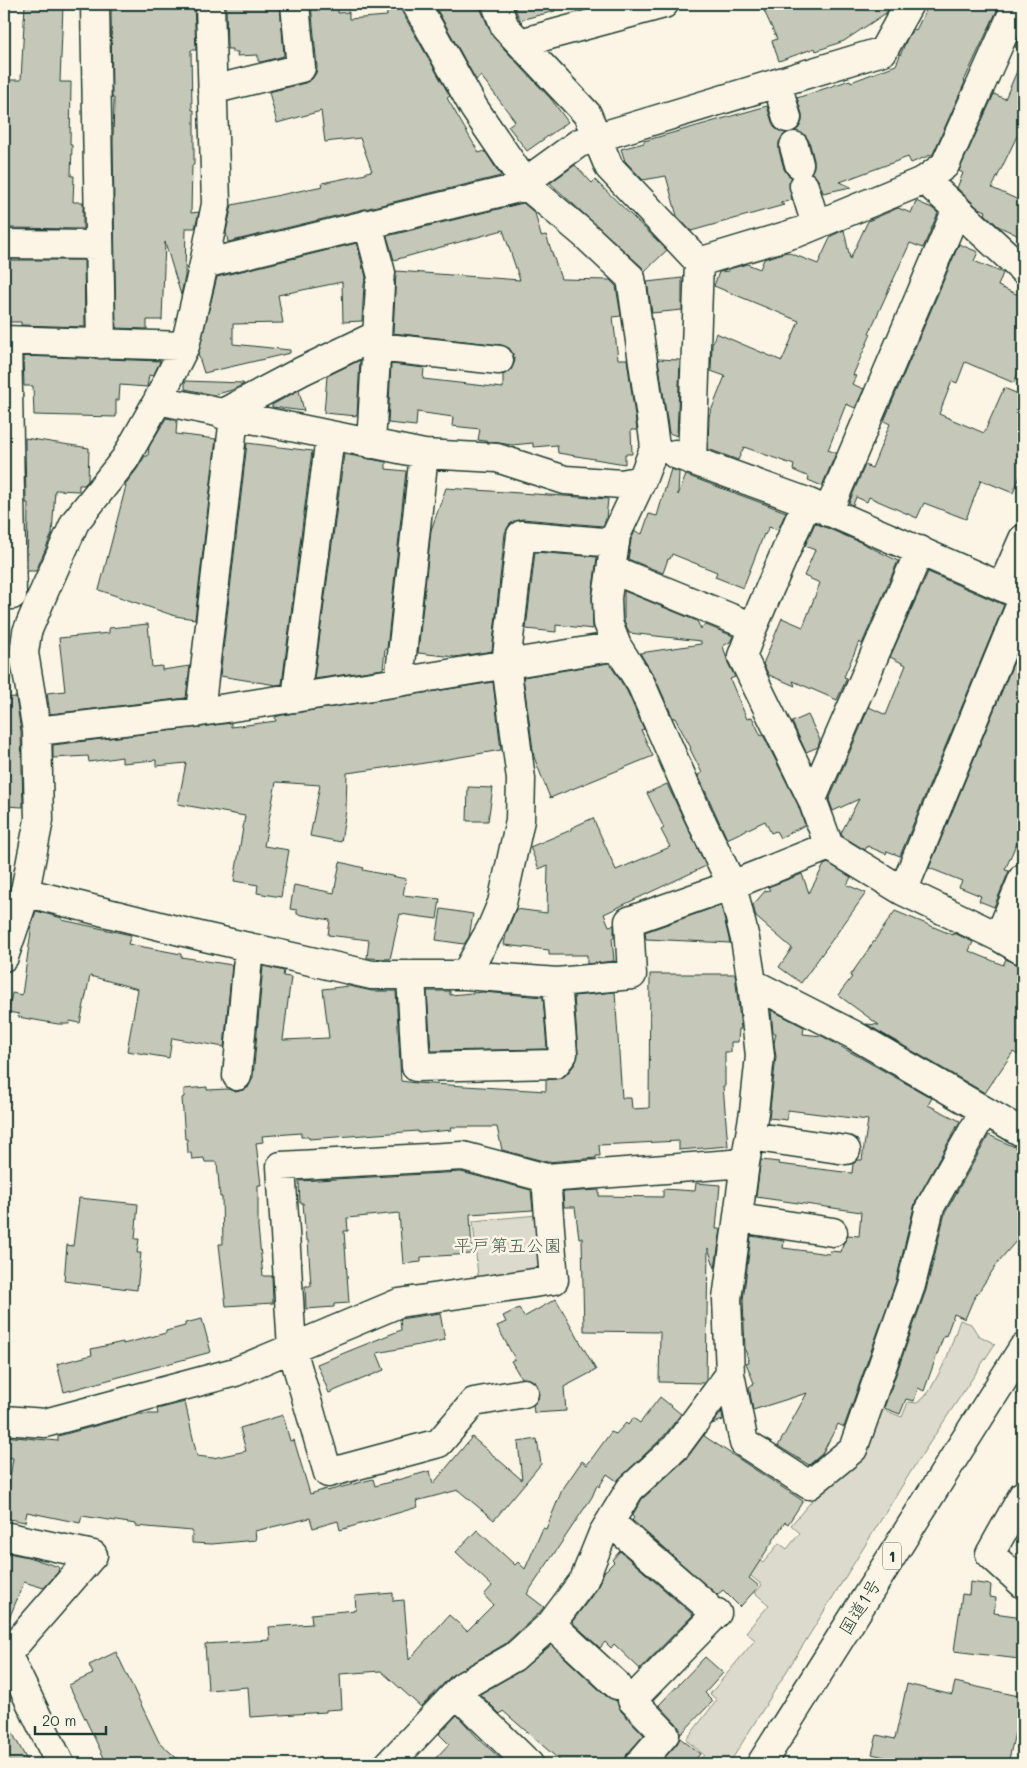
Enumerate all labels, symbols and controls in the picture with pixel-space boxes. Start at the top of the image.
park label: 平戸第五公園 [454,1233,562,1257]
road number: 1 [883,1542,901,1570]
street label: 国道1号 [833,1574,886,1639]
scale bar [35,1703,106,1735]
text: 20 m [42,1710,76,1730]

